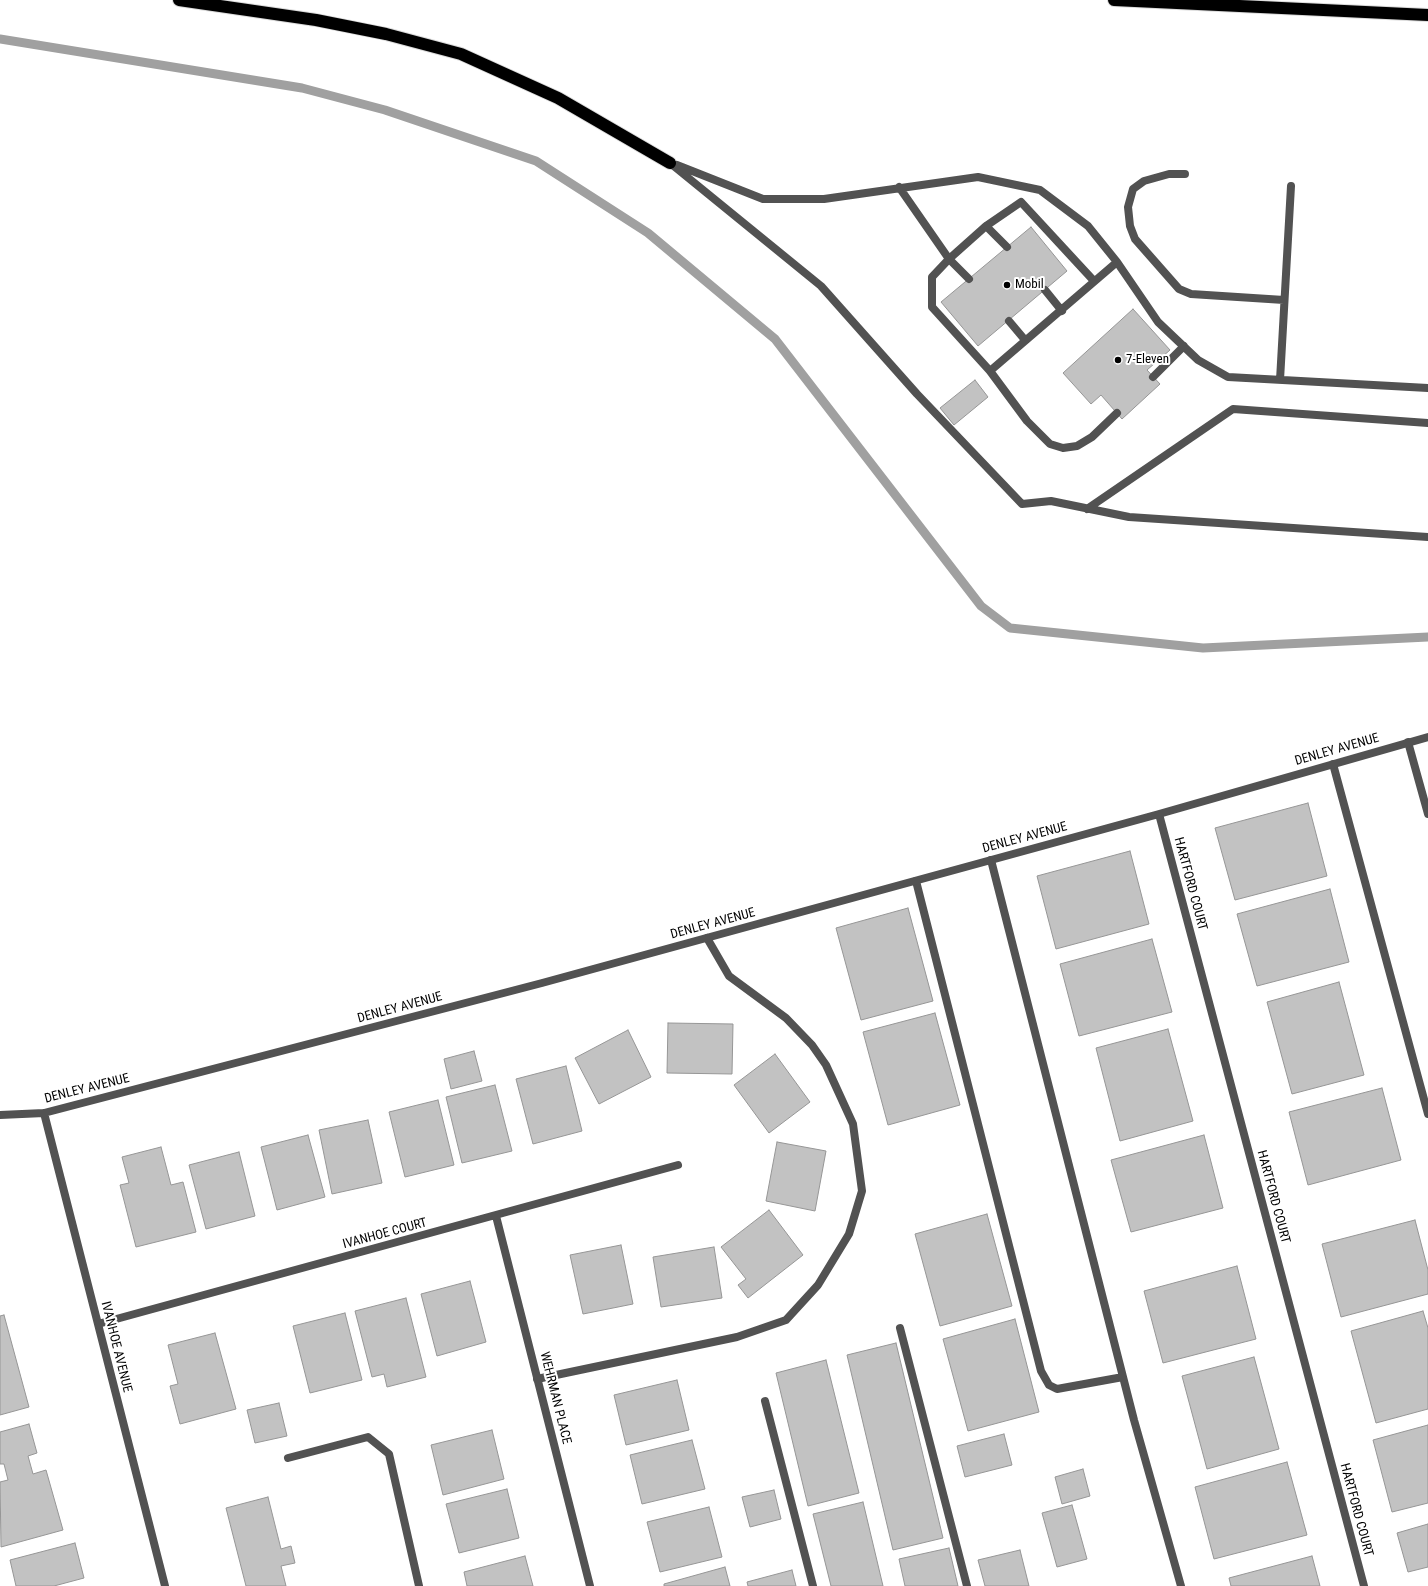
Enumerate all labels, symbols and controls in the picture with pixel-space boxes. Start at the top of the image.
place label: Mobil [1015,277,1044,293]
marker: Mobil [1002,280,1012,290]
place label: 7-Eleven [1126,352,1169,368]
marker: 7-Eleven [1113,355,1123,365]
street label: DENLEY AVENUE [1293,731,1381,769]
street label: DENLEY AVENUE [981,819,1069,857]
street label: HARTFORD COURT [1170,836,1210,932]
street label: DENLEY AVENUE [669,905,757,943]
street label: DENLEY AVENUE [356,989,444,1027]
street label: DENLEY AVENUE [43,1071,131,1107]
street label: HARTFORD COURT [1253,1149,1293,1245]
street label: IVANHOE COURT [341,1215,429,1253]
street label: IVANHOE AVENUE [97,1300,135,1394]
street label: WEHRMAN PLACE [536,1350,574,1446]
street label: HARTFORD COURT [1336,1462,1376,1558]

